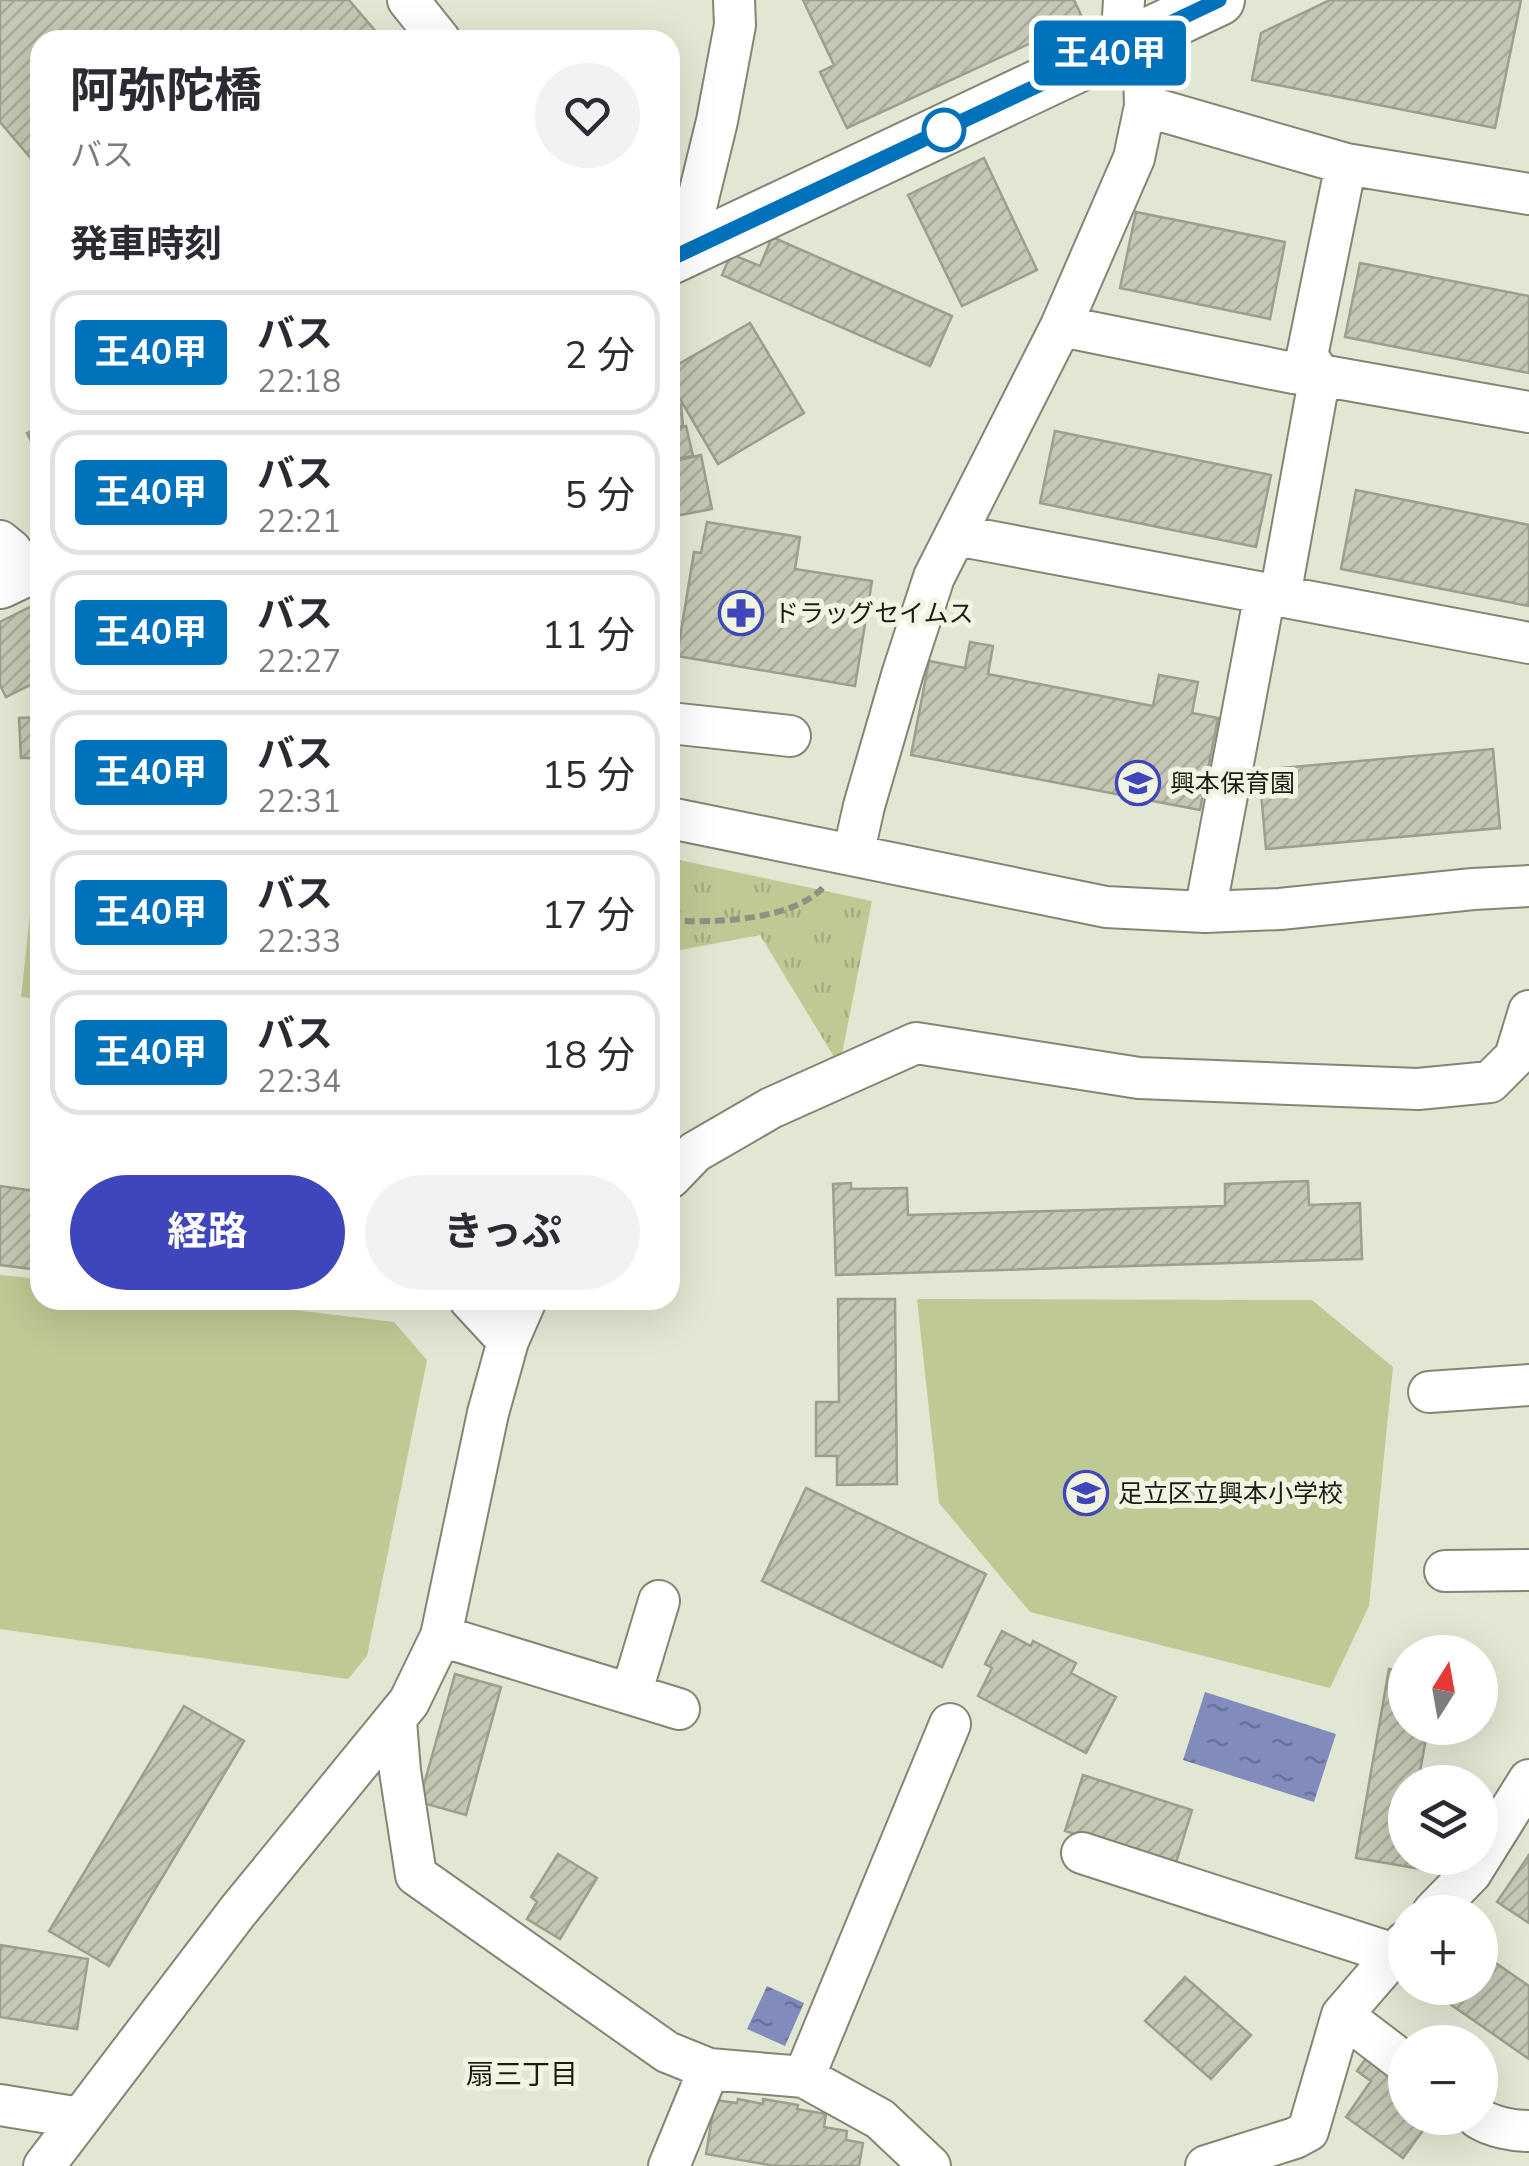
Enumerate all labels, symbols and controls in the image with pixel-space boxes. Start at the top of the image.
line badge: 王40甲 [1040,20,1180,86]
text: 王40甲 [1054,30,1166,77]
text: 阿弥陀橋 [70,58,262,124]
button: heart [535,63,640,168]
unlabelled marker [923,109,965,151]
text: バス [70,134,134,177]
text: 発車時刻 [70,219,222,270]
text: バス [257,309,333,360]
text: 王40甲 [95,329,207,376]
text: 2 分 [564,330,635,381]
text: 22:18 [257,360,341,403]
text: バス [257,449,333,500]
text: 王40甲 [95,469,207,516]
text: 5 分 [564,470,635,521]
text: 22:21 [257,500,341,543]
text: バス [257,589,333,640]
pharmacy icon: ドラッグセイムス [718,590,764,636]
place label: ドラッグセイムス [774,597,974,631]
text: 王40甲 [95,609,207,656]
text: 11 分 [542,610,635,661]
text: 22:27 [257,640,341,683]
text: バス [257,729,333,780]
text: 王40甲 [95,749,207,796]
text: 15 分 [542,750,635,801]
school or university icon: 興本保育園 [1115,760,1161,806]
place label: 興本保育園 [1170,767,1295,801]
text: 22:31 [257,780,341,823]
text: バス [257,869,333,920]
text: 王40甲 [95,889,207,936]
text: 17 分 [542,890,635,941]
text: 22:33 [257,920,341,963]
text: バス [257,1009,333,1060]
text: 王40甲 [95,1029,207,1076]
text: 18 分 [542,1030,635,1081]
text: 22:34 [257,1060,341,1103]
button: 経路 [70,1175,345,1290]
button: きっぷ [365,1175,640,1290]
school or university icon: 足立区立興本小学校 [1063,1470,1109,1516]
place label: 足立区立興本小学校 [1118,1477,1343,1511]
north arrow [1388,1635,1498,1745]
map controls [1388,1635,1498,2135]
button: layers [1388,1765,1498,1875]
button: + [1388,1895,1498,2005]
button: − [1388,2025,1498,2135]
district label: 扇三丁目 [466,2056,578,2094]

